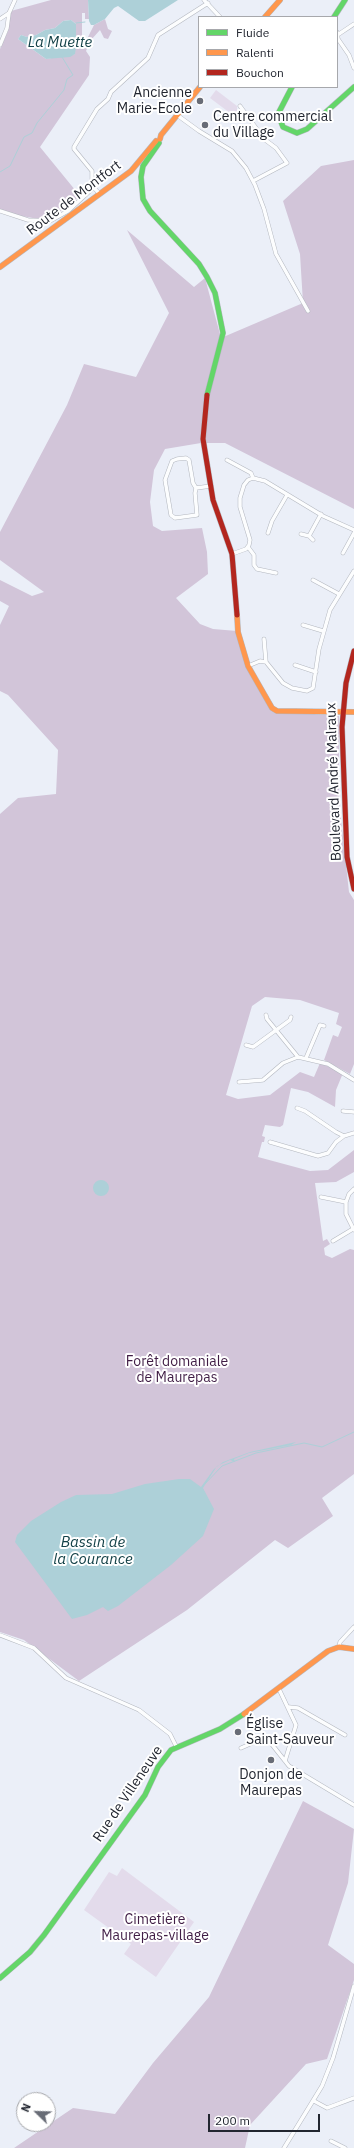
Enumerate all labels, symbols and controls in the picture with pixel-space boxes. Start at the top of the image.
legend [198,16,338,88]
text: Fluide [236,25,269,40]
water label: La Muette [28,34,92,52]
text: Ralenti [236,45,274,60]
text: Bouchon [236,65,284,80]
place label: Ancienne Marie-Ecole [117,85,192,118]
marker: Ancienne Marie-Ecole [195,96,205,106]
place label: Centre commercial du Village [213,109,332,142]
marker: Centre commercial du Village [200,120,210,130]
street label: Route de Montfort [23,157,125,239]
street label: Boulevard André Malraux [323,703,345,861]
park label: Forêt domaniale de Maurepas [126,1354,228,1386]
water label: Bassin de la Courance [53,1534,133,1569]
place label: Église Saint-Sauveur [246,1716,334,1748]
marker: Église Saint-Sauveur [233,1727,243,1737]
street label: Rue de Villeneuve [90,1743,166,1845]
marker: Donjon de Maurepas [266,1755,276,1765]
place label: Donjon de Maurepas [239,1767,303,1800]
park label: Cimetière Maurepas-village [101,1912,209,1944]
north arrow [16,2092,56,2132]
text: N [18,2101,34,2114]
scale bar [210,2106,322,2132]
text: 200 m [215,2113,250,2128]

